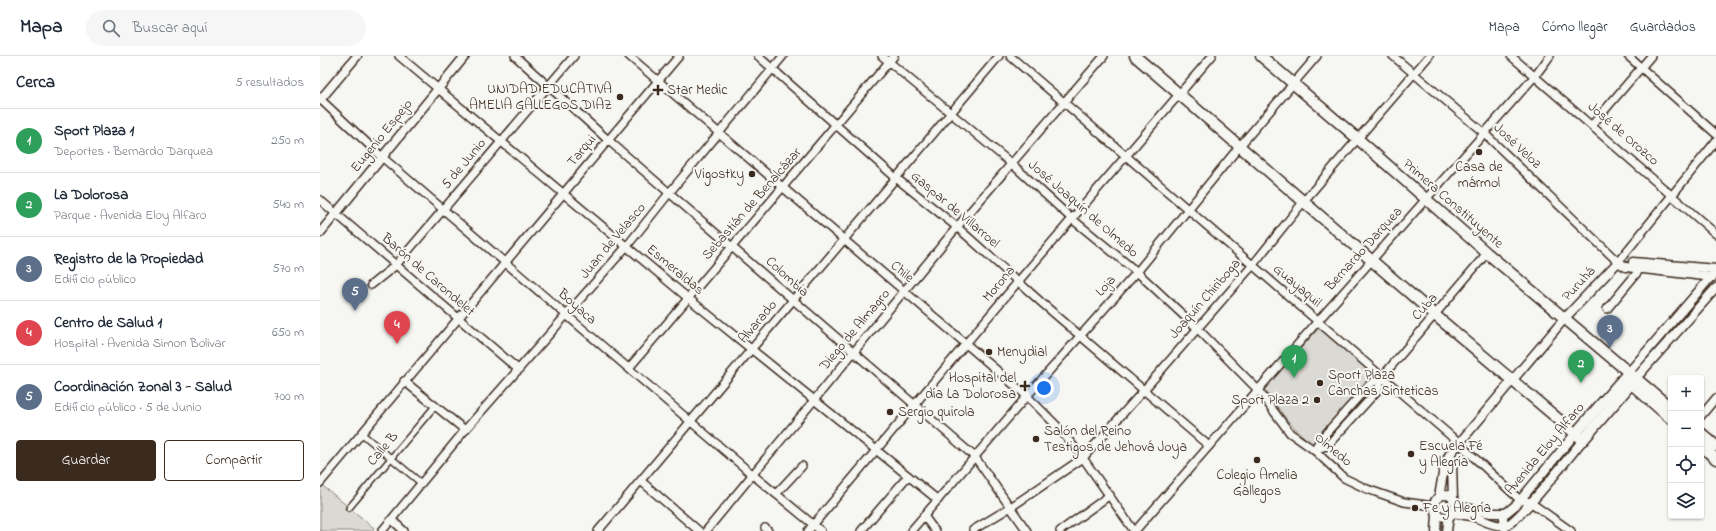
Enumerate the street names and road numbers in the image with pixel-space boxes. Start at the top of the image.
street label: Eugenio Espejo [346,95,419,178]
street label: José de Orozco [1583,97,1663,171]
street label: José Veloz [1488,118,1546,174]
street label: Tarqui [562,130,602,172]
street label: 5 de Junio [436,134,492,194]
street label: Sebastián de Benalcázar [697,143,807,265]
street label: Primera Constituyente [1397,154,1509,255]
street label: José Joaquín de Olmedo [1023,155,1143,263]
street label: Gaspar de Villarroel [906,166,1004,254]
street label: Juan de Velasco [575,198,651,284]
street label: Bernardo Darquea [1320,202,1408,297]
street label: Barón de Carondelet [376,228,480,322]
street label: Esmeraldas [642,240,708,300]
street label: Colombia [760,252,814,302]
street label: Joaquín Chiriboga [1164,254,1247,345]
street label: Chile [885,256,919,289]
street label: Guayaquil [1267,259,1326,314]
street label: Morona [977,261,1021,307]
street label: Puruhá [1557,262,1601,306]
street label: Loja [1091,271,1121,301]
street label: Boyaca [551,283,601,331]
street label: Diego de Almagro [814,285,896,377]
street label: Cuba [1407,289,1443,325]
street label: Alvarado [734,296,782,348]
street label: Avenida Eloy Alfaro [1500,398,1591,500]
street label: Calle B [362,427,404,471]
street label: Olmedo [1309,428,1357,472]

